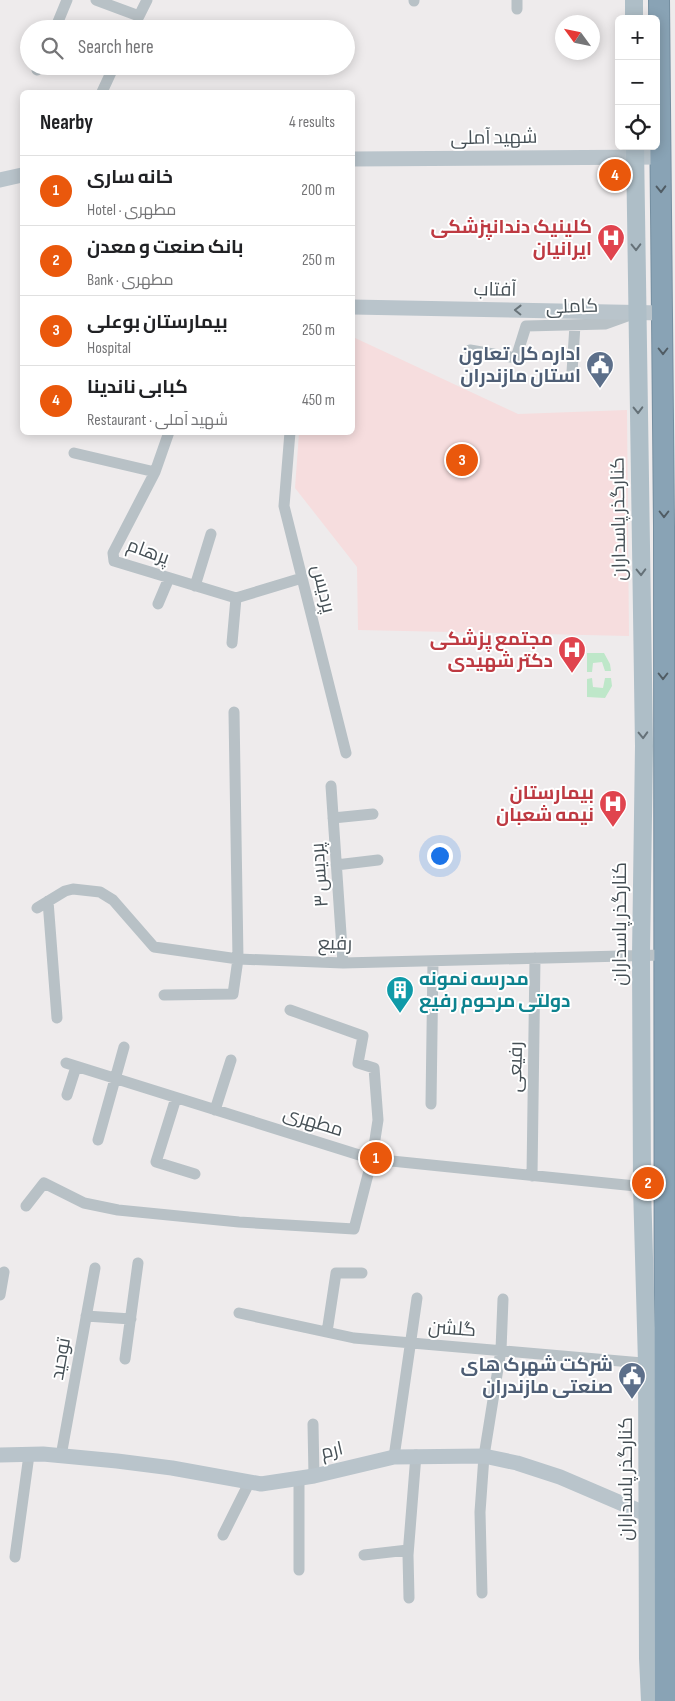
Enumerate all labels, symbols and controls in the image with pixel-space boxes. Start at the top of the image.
north arrow [555,15,600,60]
map controls [615,15,660,150]
button: + [615,15,660,60]
search box [20,20,355,75]
icon: search [38,34,66,62]
text: Search here [78,36,154,59]
button: − [615,60,660,105]
button: locate [615,105,660,150]
text: Nearby [40,110,93,135]
text: 4 results [289,113,335,132]
street label: شهید آملی [450,126,538,150]
pin: 4 [599,156,631,194]
text: خانه ساری [87,166,173,189]
text: 1 [53,181,59,200]
text: 200 m [301,181,335,200]
one-way arrow [656,185,666,193]
text: Hotel · مطهری [87,201,176,220]
place label: کلینیک دندانپزشکی ایرانیان [431,216,592,261]
hospital icon: کلینیک دندانپزشکی ایرانیان [596,223,626,262]
text: بانک صنعت و معدن [87,236,243,259]
one-way arrow [631,244,641,252]
text: 2 [52,251,60,270]
text: 250 m [302,251,335,270]
text: Bank · مطهری [87,271,174,290]
street label: آفتاب [473,278,517,302]
street label: کاملی [545,295,599,319]
one-way arrow [514,305,522,315]
text: بیمارستان بوعلی [87,311,228,334]
text: 3 [52,321,60,340]
text: 250 m [302,321,335,340]
text: Hospital [87,339,131,358]
place label: اداره کل تعاون استان مازندران [459,343,581,388]
one-way arrow [658,348,668,355]
public building icon: اداره کل تعاون استان مازندران [585,350,615,389]
text: کبابی ناندینا [87,376,188,399]
text: 4 [52,391,60,410]
text: 450 m [302,391,335,410]
one-way arrow [633,406,643,414]
text: Restaurant · شهید آملی [87,411,228,430]
pin: 3 [446,441,478,479]
street label: کنارگذر پاسداران [606,457,632,581]
one-way arrow [659,510,669,518]
street label: پرهام [123,534,172,571]
street label: پردیس [306,563,340,615]
one-way arrow [636,569,647,577]
place label: مجتمع پزشکی دکتر شهیدی [430,628,553,673]
hospital icon: مجتمع پزشکی دکتر شهیدی [557,635,587,674]
one-way arrow [658,672,668,680]
one-way arrow [638,731,649,739]
place label: بیمارستان نیمه شعبان [496,782,594,827]
hospital icon: بیمارستان نیمه شعبان [598,789,628,828]
street label: پردیس ۳ [306,842,334,908]
your location [427,843,453,869]
street label: کنارگذر پاسداران [609,862,632,986]
street label: رفیع [318,932,352,957]
place label: مدرسه نمونه دولتی مرحوم رفیع [419,968,571,1014]
building icon: مدرسه نمونه دولتی مرحوم رفیع [385,975,415,1014]
street label: رفیعی [504,1041,528,1093]
street label: مطهری [280,1102,346,1142]
pin: 1 [360,1139,392,1177]
pin: 2 [632,1164,664,1202]
street label: گلشن [427,1316,477,1342]
street label: توحید [46,1336,76,1382]
place label: شرکت شهرک های صنعتی مازندران [460,1354,613,1399]
public building icon: شرکت شهرک های صنعتی مازندران [617,1361,647,1400]
street label: کنارگذر پاسداران [615,1417,638,1541]
street label: ارم [319,1437,346,1466]

